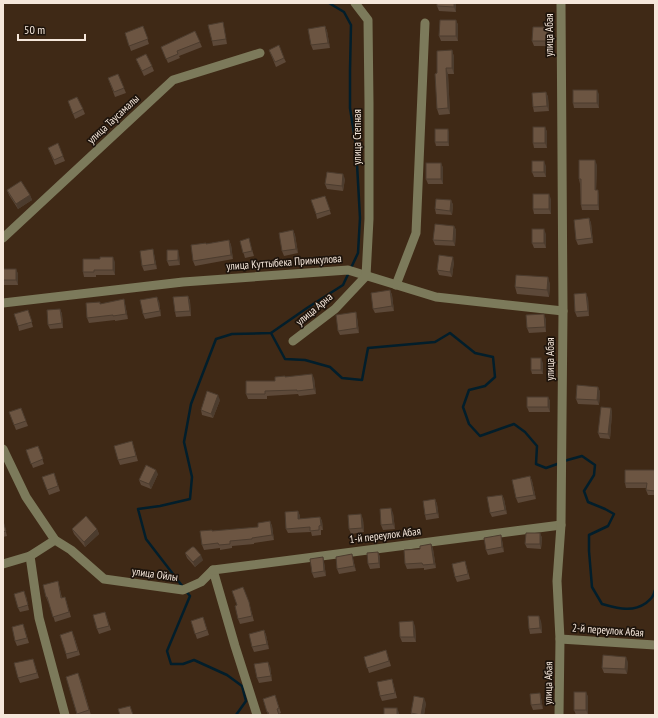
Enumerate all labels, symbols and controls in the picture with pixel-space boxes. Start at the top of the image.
street label: улица Абая [542,13,556,57]
scale bar [18,16,85,42]
text: 50 m [24,22,45,37]
street label: улица Таусамалы [84,91,142,147]
street label: улица Степная [350,109,364,165]
street label: улица Куттыбека Примкулова [226,251,342,273]
street label: улица Арна [293,290,335,328]
street label: улица Абая [543,337,557,381]
street label: 1-й переулок Абая [348,524,422,546]
street label: улица Ойлы [131,564,179,584]
street label: 2-й переулок Абая [572,621,644,639]
street label: улица Абая [541,661,555,705]

